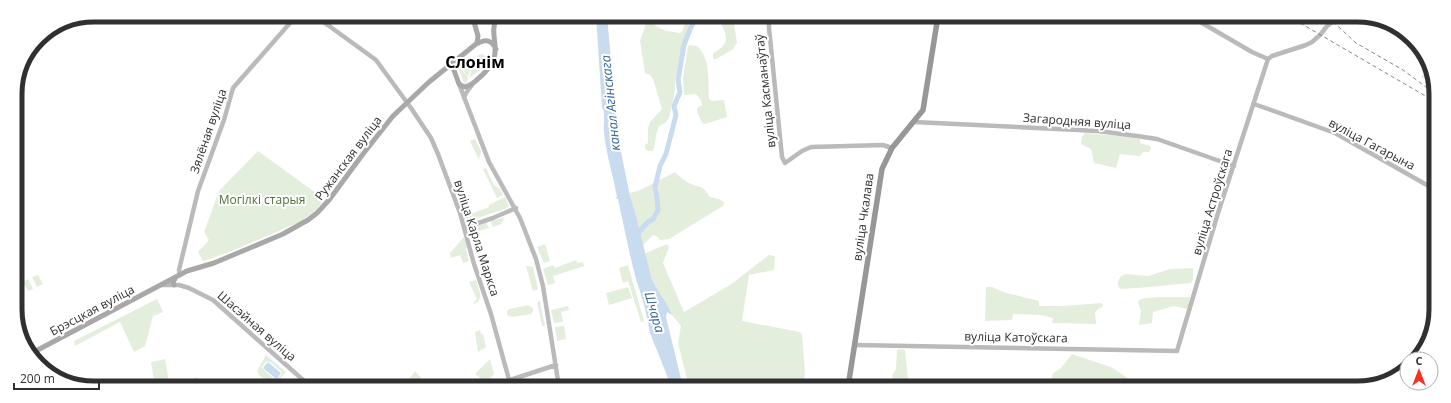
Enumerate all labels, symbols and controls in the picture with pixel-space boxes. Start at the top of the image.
street label: вуліца Касманаўтаў [750,32,779,149]
district label: Слонім [445,51,505,73]
water label: канал Агінскага [596,54,624,152]
street label: Зялёная вуліца [186,87,230,175]
street label: Загародняя вуліца [1023,109,1131,133]
street label: Ружанская вуліца [311,112,385,204]
street label: вуліца Гагарына [1326,114,1418,174]
street label: вуліца Астроўскага [1188,147,1236,257]
street label: вуліца Чкалава [848,172,878,262]
street label: вуліца Карла Маркса [450,178,504,298]
park label: Могілкі старыя [219,191,305,208]
street label: Брэсцкая вуліца [47,281,137,339]
street label: Шасэйная вуліца [214,287,300,365]
water label: Шчара [641,289,670,335]
street label: вуліца Катоўскага [964,328,1068,346]
north arrow [1399,351,1439,391]
text: С [1415,353,1423,368]
scale bar [14,365,99,391]
text: 200 m [20,370,55,387]

